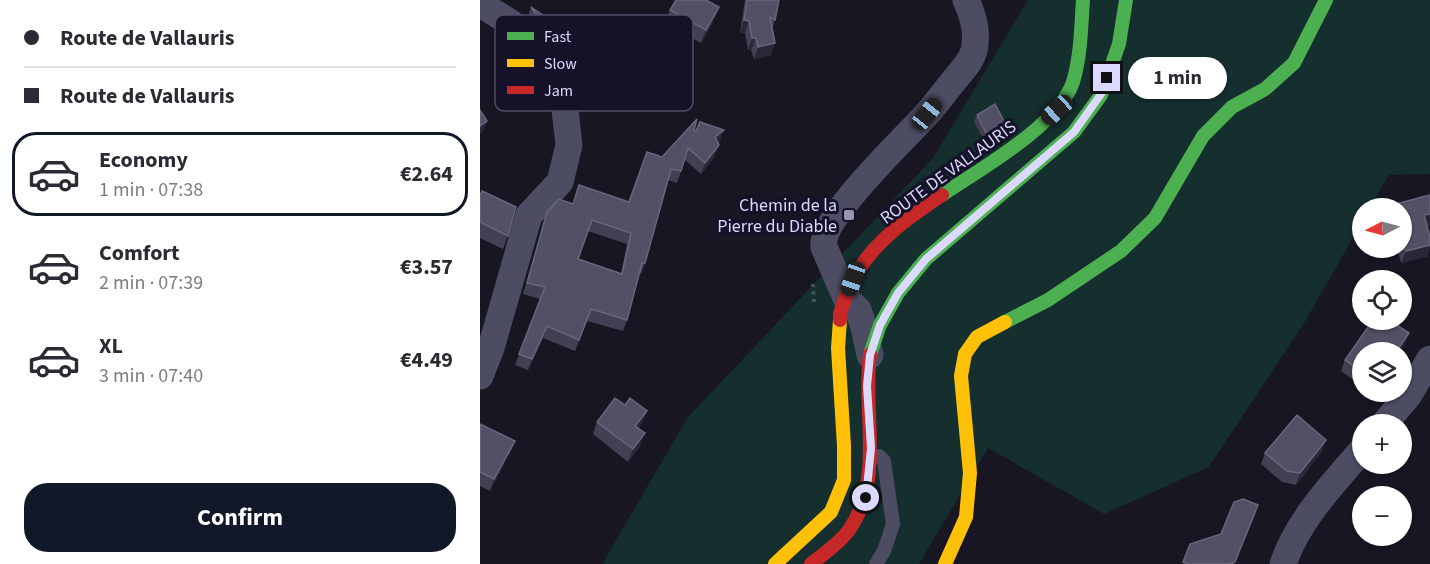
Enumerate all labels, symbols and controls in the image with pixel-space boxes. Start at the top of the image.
legend [495,15,693,111]
text: Route de Vallauris [60,22,235,54]
text: Fast [544,26,572,48]
text: Slow [544,53,577,75]
callout: 1 min [1128,57,1227,99]
route end [1093,64,1120,91]
text: 1 min [1153,64,1202,92]
text: Route de Vallauris [60,80,235,112]
text: Jam [544,80,573,102]
car [1038,91,1076,129]
car [909,94,945,134]
street label: ROUTE DE VALLAURIS [875,114,1021,230]
text: Economy [99,144,188,176]
icon: car [27,147,81,201]
text: €2.64 [400,158,453,190]
text: 1 min · 07:38 [99,176,203,204]
place label: Chemin de la Pierre du Diable [717,193,837,239]
north arrow [1352,198,1412,258]
map controls [1352,198,1412,546]
marker: Chemin de la Pierre du Diable [842,208,856,222]
text: Comfort [99,237,180,269]
icon: car [27,240,81,294]
text: €3.57 [400,251,453,283]
car [839,259,867,299]
text: 2 min · 07:39 [99,269,203,297]
button: locate [1352,270,1412,330]
text: XL [99,330,123,362]
icon: car [27,333,81,387]
button: layers [1352,342,1412,402]
text: €4.49 [400,344,453,376]
text: 3 min · 07:40 [99,362,203,390]
button: + [1352,414,1412,474]
button: Confirm [24,483,456,552]
route start [852,484,879,511]
button: − [1352,486,1412,546]

